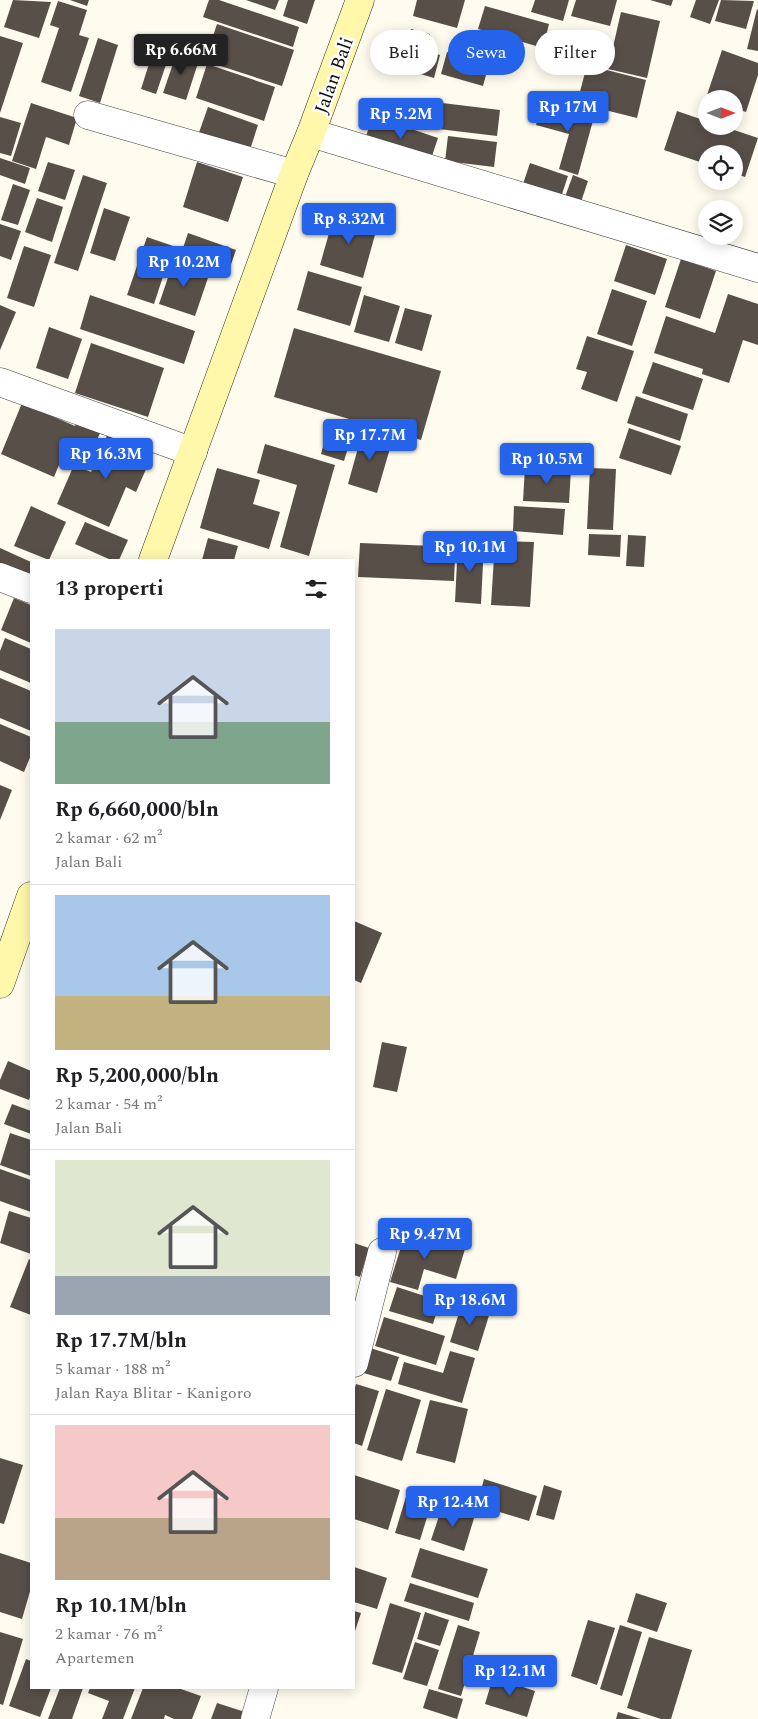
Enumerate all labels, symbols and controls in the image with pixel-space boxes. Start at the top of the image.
chip: Beli [370,30,438,75]
chip: Sewa [448,30,525,75]
chip: Filter [535,30,615,75]
street label: Jalan Bali [307,33,362,118]
pin: Rp 6.66M [129,34,233,76]
text: Rp 6.66M [145,38,217,62]
pin: Rp 17M [527,90,609,133]
north arrow [698,90,742,135]
map controls [698,90,743,245]
text: Rp 17M [539,95,597,119]
pin: Rp 5.2M [355,98,447,140]
text: Rp 5.2M [369,102,433,126]
button: locate [698,145,743,190]
button: layers [698,200,743,245]
pin: Rp 8.32M [297,202,401,245]
text: Rp 8.32M [313,207,385,231]
pin: Rp 10.2M [132,246,236,288]
text: Rp 10.2M [148,250,220,274]
pin: Rp 17.7M [318,418,422,461]
text: Rp 17.7M [334,423,406,447]
pin: Rp 16.3M [54,438,158,480]
text: Rp 16.3M [70,442,142,466]
pin: Rp 10.5M [495,442,599,485]
text: Rp 10.5M [511,447,583,471]
pin: Rp 10.1M [418,530,522,573]
text: Rp 10.1M [434,535,506,559]
text: 13 properti [55,573,164,605]
icon: filters [302,575,330,603]
icon: home [148,662,238,752]
text: Rp 6,660,000/bln [55,794,219,826]
text: 2 kamar · 62 m² [55,826,162,850]
text: Jalan Bali [55,850,122,874]
icon: home [148,927,238,1017]
text: Rp 5,200,000/bln [55,1060,219,1092]
text: 2 kamar · 54 m² [55,1092,162,1116]
text: Jalan Bali [55,1116,122,1140]
icon: home [148,1192,238,1282]
pin: Rp 9.47M [373,1218,477,1260]
text: Rp 9.47M [389,1222,461,1246]
pin: Rp 18.6M [418,1284,522,1326]
text: Rp 18.6M [434,1288,506,1312]
text: Rp 17.7M/bln [55,1325,187,1357]
text: 5 kamar · 188 m² [55,1357,170,1381]
text: Jalan Raya Blitar - Kanigoro [55,1381,252,1405]
icon: home [148,1457,238,1547]
pin: Rp 12.4M [401,1486,505,1528]
text: Rp 12.4M [417,1490,489,1514]
text: Rp 10.1M/bln [55,1590,187,1622]
text: 2 kamar · 76 m² [55,1622,162,1646]
text: Apartemen [55,1646,135,1670]
pin: Rp 12.1M [458,1654,562,1697]
text: Rp 12.1M [474,1659,546,1683]

